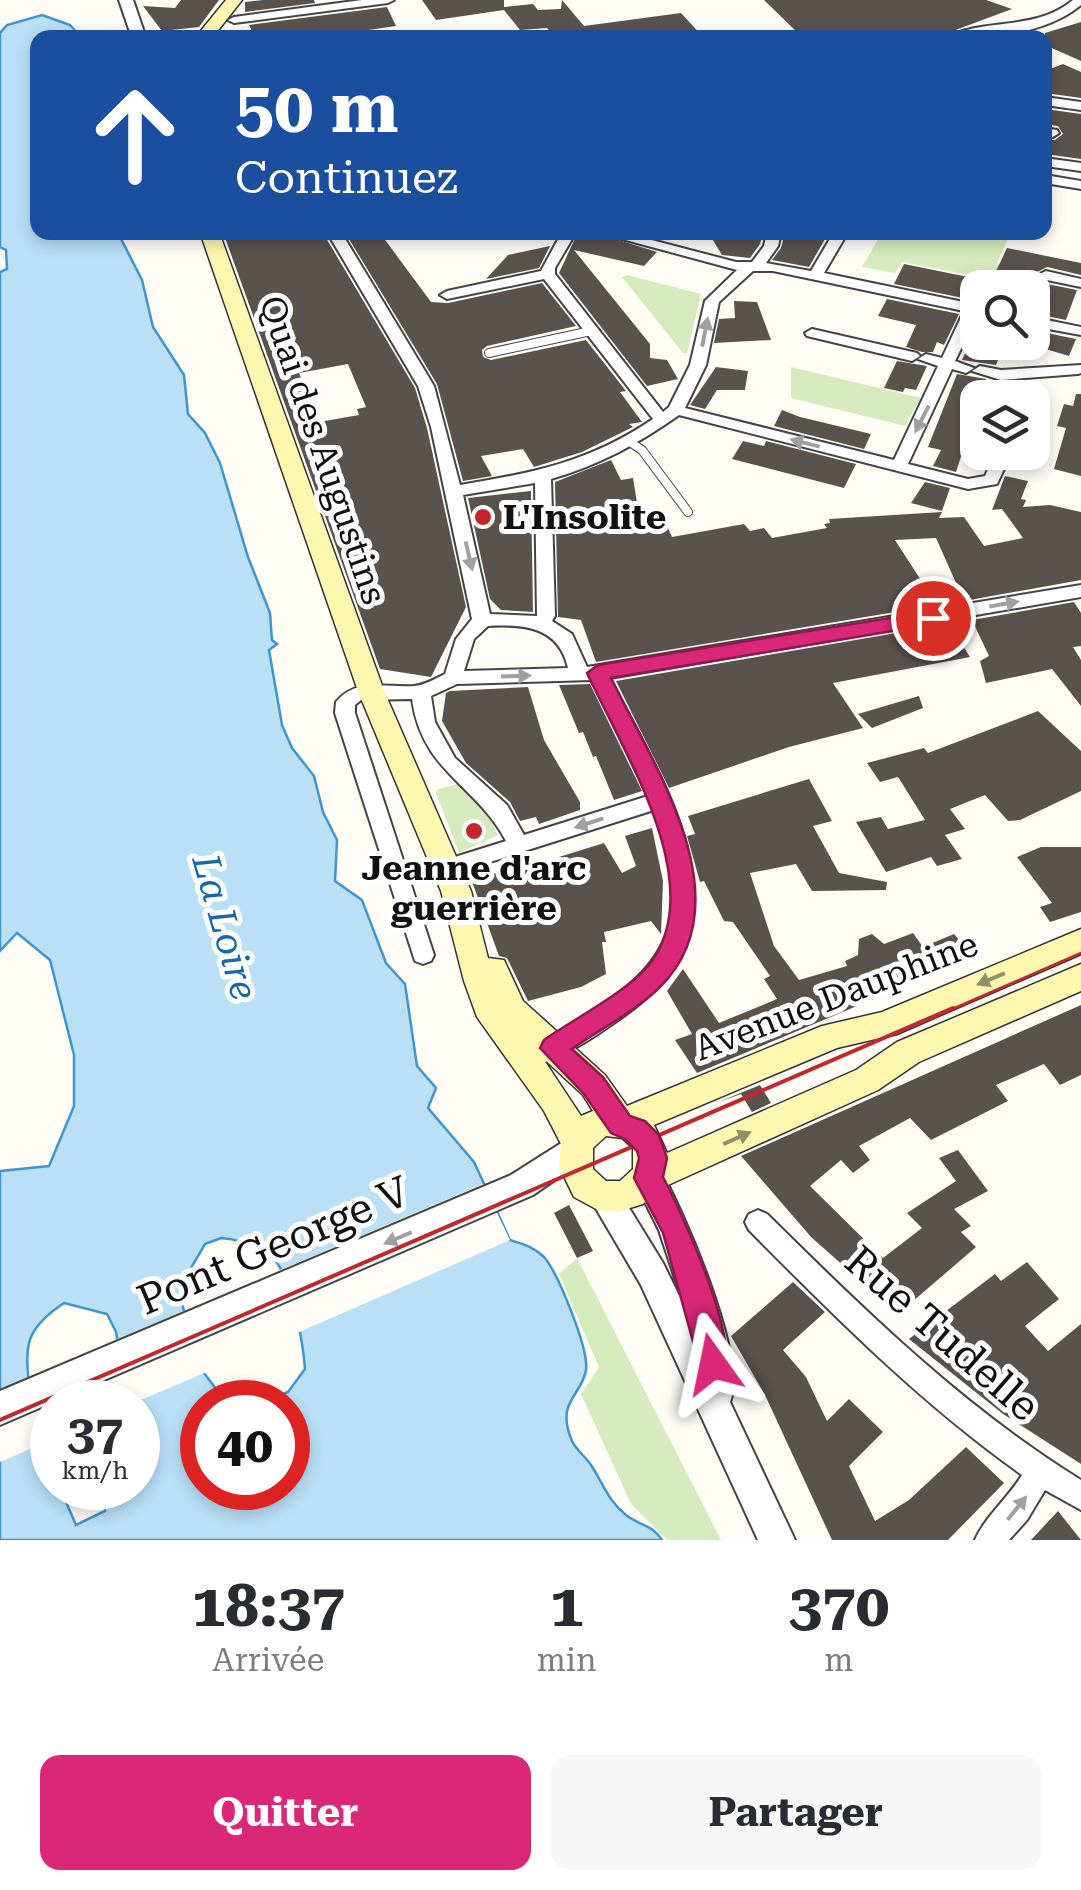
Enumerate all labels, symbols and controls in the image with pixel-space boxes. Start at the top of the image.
text: 50 m [235,67,399,149]
icon: ahead [70,70,200,200]
text: Continuez [235,151,458,204]
map controls [960,270,1050,470]
button: search [960,270,1050,360]
street label: Quai des Augustins [250,291,395,610]
one-way arrow [698,316,714,347]
button: layers [960,380,1050,470]
one-way arrow [914,405,931,434]
one-way arrow [789,435,820,450]
place label: L'Insolite [503,497,666,538]
marker: L'Insolite [472,506,494,528]
one-way arrow [462,541,477,572]
pin [891,576,976,661]
icon: arrive [906,591,961,646]
one-way arrow [989,596,1020,611]
one-way arrow [501,668,533,684]
one-way arrow [573,817,603,832]
marker: Jeanne d'arc guerrière [463,820,485,842]
water label: La Loire [183,848,267,1005]
place label: Jeanne d'arc guerrière [362,848,586,929]
street label: Avenue Dauphine [689,923,984,1069]
one-way arrow [976,971,1006,987]
one-way arrow [722,1130,752,1146]
street label: Pont George V [130,1166,417,1325]
one-way arrow [383,1231,413,1247]
street label: Rue Tudelle [836,1236,1050,1431]
position arrow [661,1312,765,1416]
speed limit sign: 40 [180,1380,310,1510]
text: 37 [67,1404,123,1462]
text: km/h [62,1456,128,1485]
one-way arrow [1006,1496,1027,1521]
text: 18:37 [192,1570,345,1641]
text: 1 [550,1570,583,1641]
text: 370 [788,1570,889,1641]
text: Arrivée [212,1641,324,1679]
text: min [537,1641,597,1679]
text: m [824,1641,853,1679]
button: Quitter [40,1755,531,1870]
button: Partager [551,1755,1041,1870]

